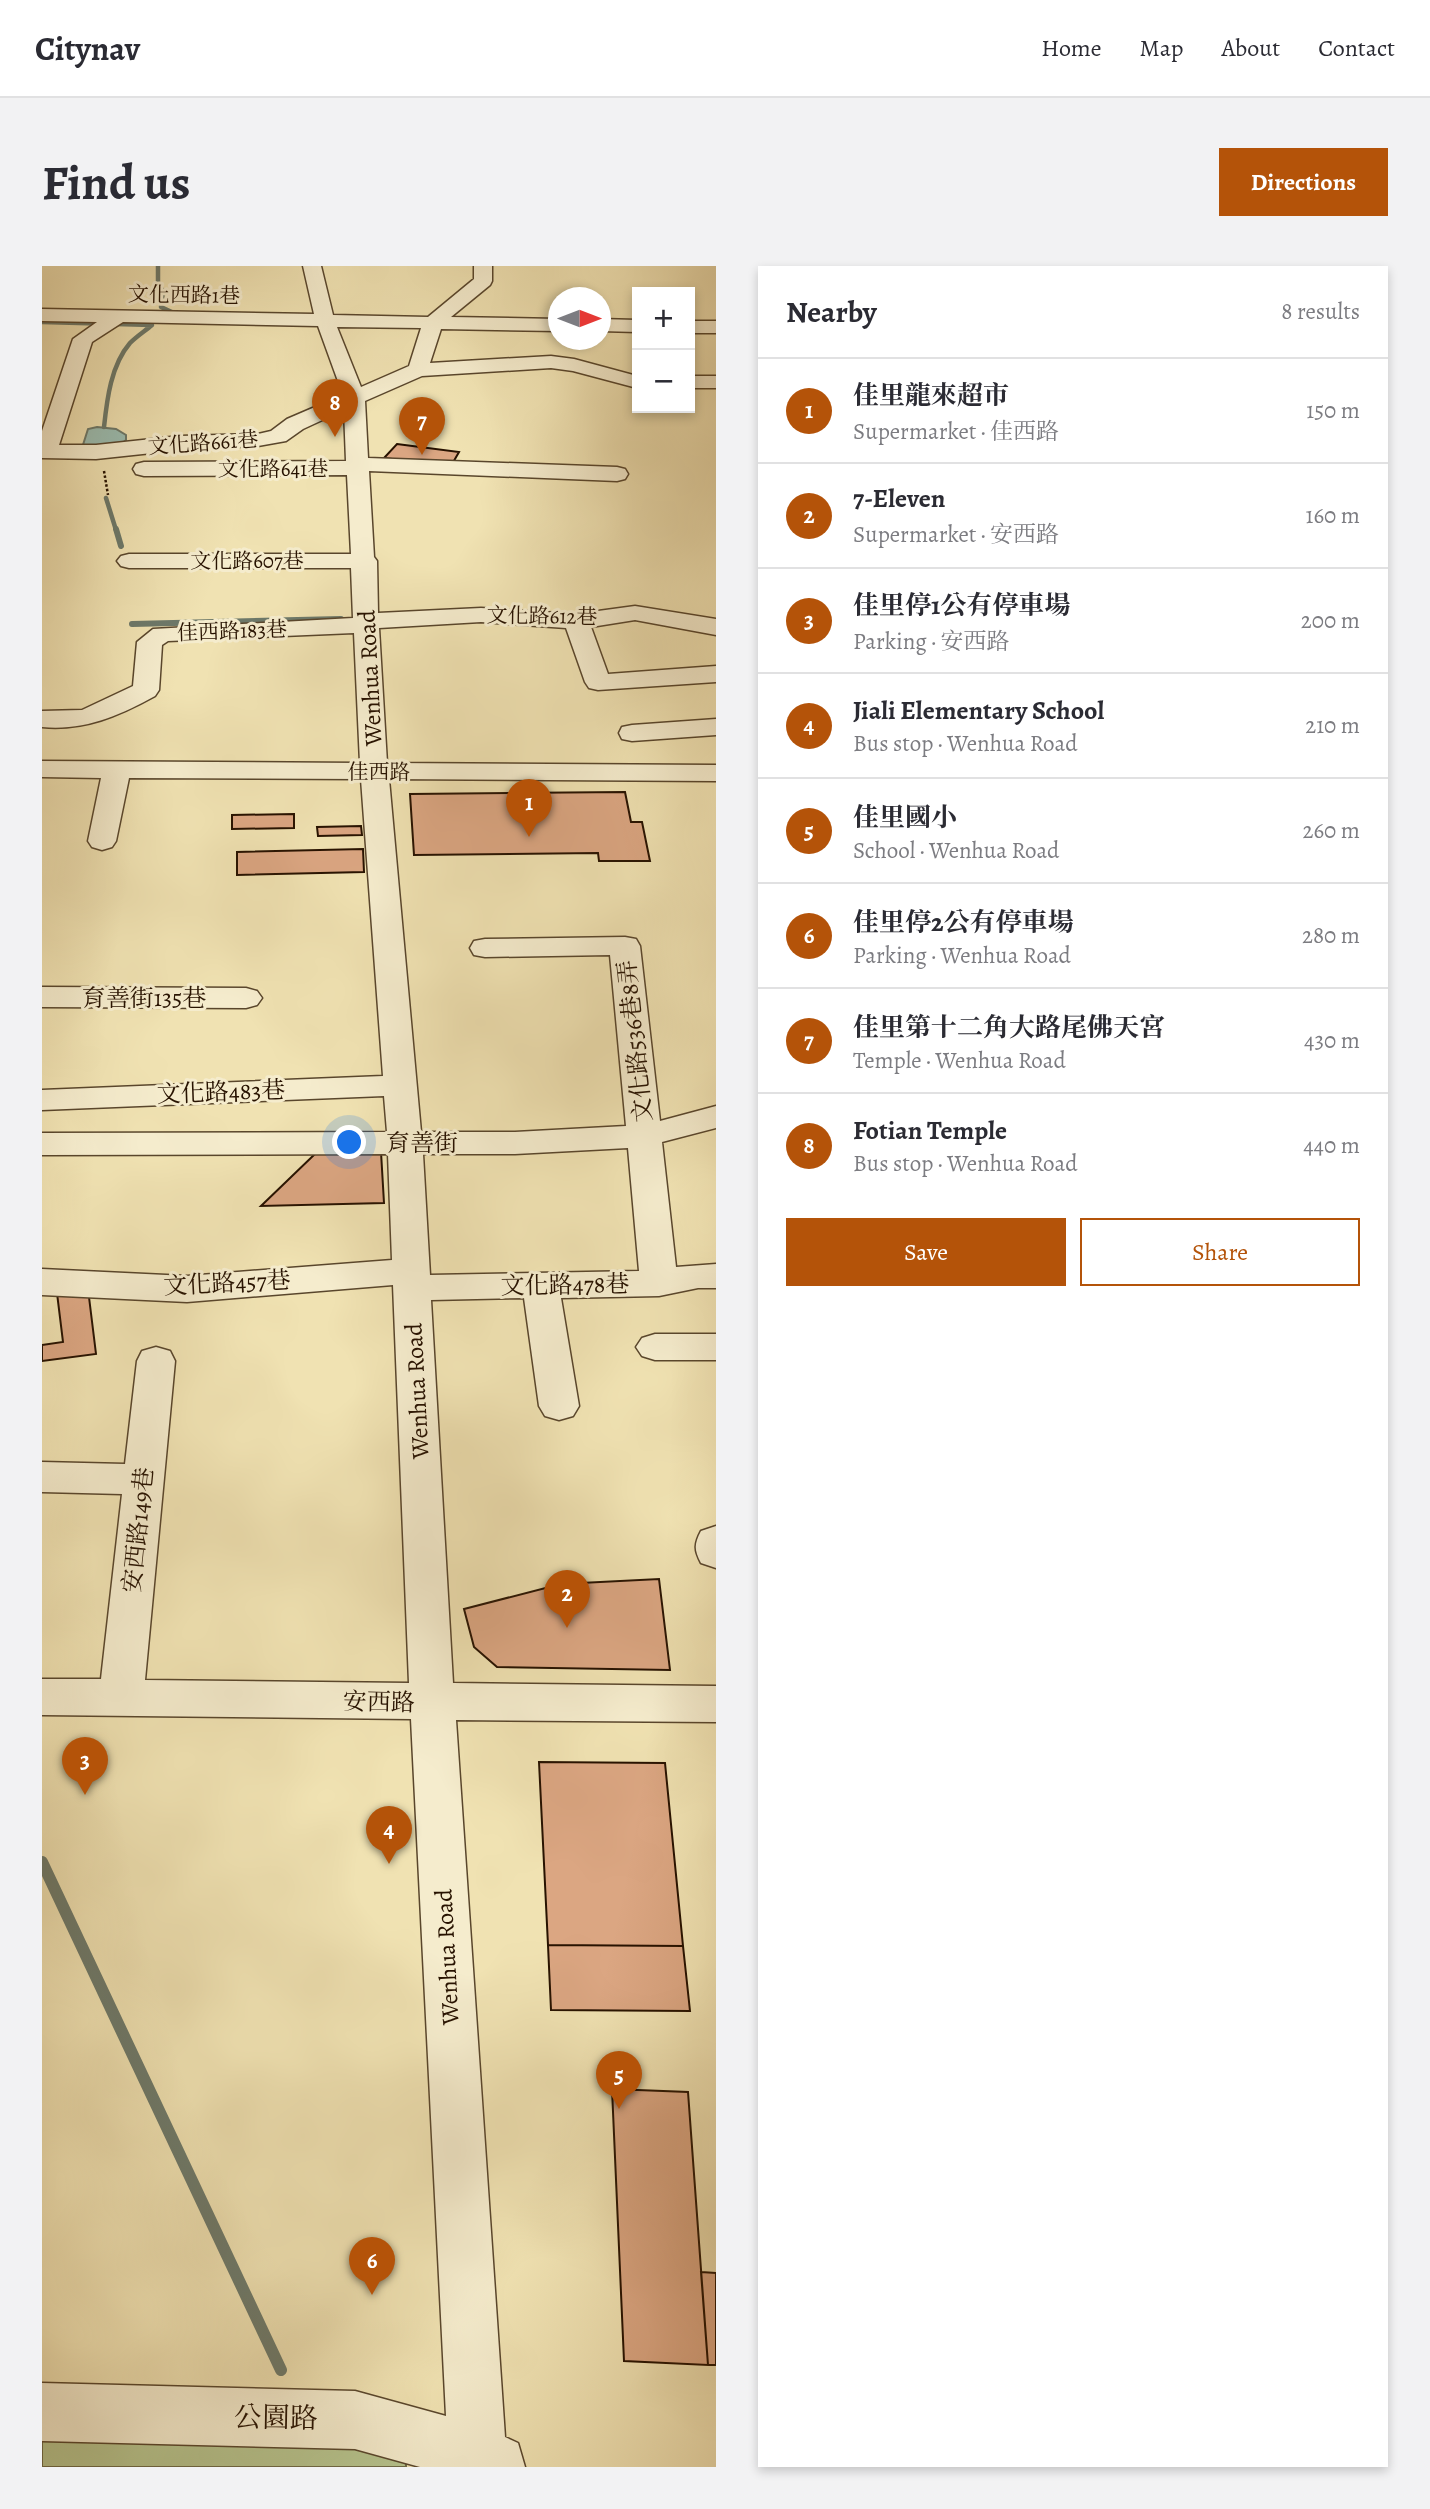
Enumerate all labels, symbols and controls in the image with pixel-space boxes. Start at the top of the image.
text: Citynav [35,26,140,71]
text: Home [1041,32,1102,64]
text: Map [1140,32,1184,64]
text: About [1222,32,1280,64]
text: Contact [1318,32,1395,64]
button: Directions [1219,148,1388,216]
text: Find us [42,149,190,216]
street label: 文化西路1巷 [128,280,240,310]
north arrow [548,287,611,350]
map controls [632,287,695,413]
button: + [632,287,695,350]
text: Nearby [786,292,877,332]
text: 8 results [1281,296,1360,327]
button: − [632,350,695,413]
text: 佳里龍來超市 [853,378,1009,413]
pin: 8 [312,379,358,437]
text: 1 [805,395,813,426]
text: 150 m [1306,395,1360,426]
pin: 7 [399,397,445,455]
text: Supermarket · 佳西路 [853,416,1059,447]
street label: 文化路661巷 [147,425,259,461]
street label: 文化路641巷 [218,455,328,483]
text: 7-Eleven [853,481,945,516]
text: 2 [803,500,815,531]
text: 160 m [1306,500,1360,531]
text: Supermarket · 安西路 [853,519,1059,550]
street label: 文化路607巷 [190,547,304,575]
text: 佳里停1公有停車場 [853,588,1070,623]
street label: 文化路612巷 [486,601,598,631]
text: 3 [804,605,814,636]
text: 200 m [1301,605,1360,636]
street label: Wenhua Road [350,609,390,748]
street label: 佳西路183巷 [176,615,288,647]
text: Parking · 安西路 [853,626,1009,657]
text: Jiali Elementary School [853,693,1104,728]
text: 4 [804,710,814,741]
text: 210 m [1305,710,1360,741]
text: Bus stop · Wenhua Road [853,728,1078,759]
street label: 佳西路 [348,758,411,786]
pin: 1 [506,779,552,837]
text: 佳里國小 [853,800,957,835]
text: 5 [804,815,814,846]
text: 260 m [1302,815,1360,846]
text: School · Wenhua Road [853,835,1059,866]
text: 佳里停2公有停車場 [853,905,1074,940]
text: 6 [804,920,814,951]
text: 280 m [1302,920,1360,951]
text: Parking · Wenhua Road [853,940,1071,971]
street label: 文化路536巷8弄 [611,958,659,1124]
street label: 育善街135巷 [82,982,206,1014]
text: 佳里第十二角大路尾佛天宮 [853,1010,1165,1045]
text: 7 [804,1025,814,1056]
text: 430 m [1304,1025,1360,1056]
text: Temple · Wenhua Road [853,1045,1066,1076]
street label: 文化路483巷 [156,1074,286,1110]
text: Fotian Temple [853,1113,1007,1148]
your location [332,1125,366,1159]
street label: 育善街 [386,1127,458,1159]
text: 8 [803,1130,815,1161]
text: 440 m [1303,1130,1360,1161]
text: Bus stop · Wenhua Road [853,1148,1078,1179]
button: Save [786,1218,1066,1286]
button: Share [1080,1218,1360,1286]
street label: 文化路457巷 [163,1264,291,1302]
street label: 文化路478巷 [500,1268,630,1302]
street label: Wenhua Road [397,1322,437,1461]
street label: 安西路149巷 [116,1466,160,1594]
pin: 2 [544,1570,590,1628]
street label: 安西路 [343,1685,415,1719]
pin: 3 [62,1737,108,1795]
pin: 4 [366,1806,412,1864]
street label: Wenhua Road [427,1888,467,2027]
pin: 5 [596,2051,642,2109]
pin: 6 [349,2237,395,2295]
street label: 公園路 [234,2398,318,2438]

